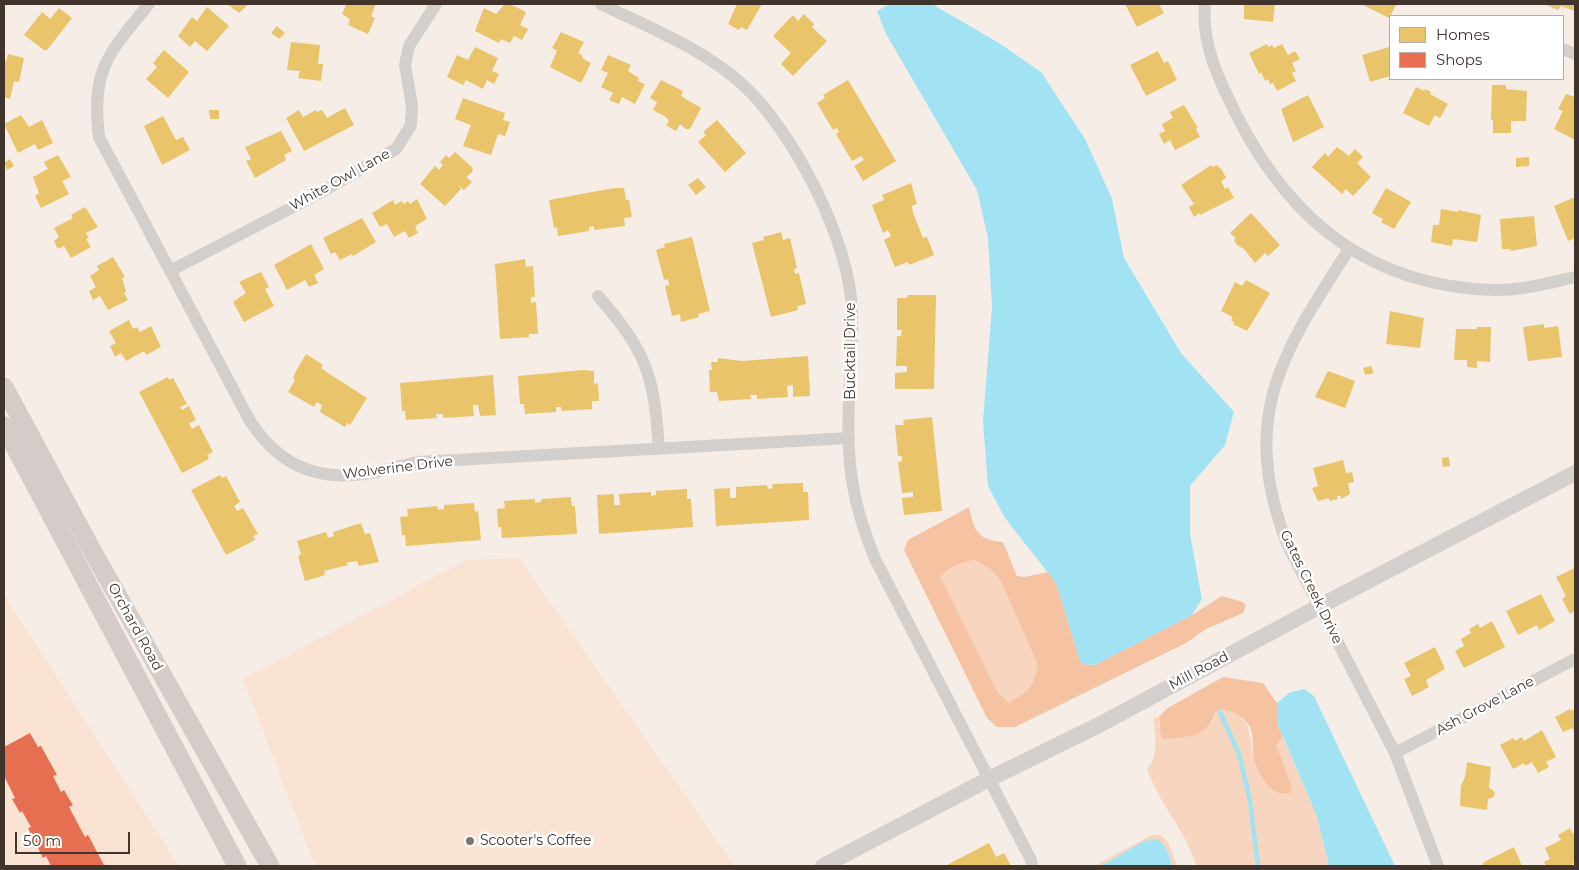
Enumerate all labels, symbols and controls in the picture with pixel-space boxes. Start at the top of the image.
legend [1389,15,1564,80]
text: Homes [1436,25,1490,44]
text: Shops [1436,50,1482,69]
street label: White Owl Lane [287,146,393,214]
street label: Bucktail Drive [843,302,859,400]
street label: Wolverine Drive [342,453,454,483]
street label: Gates Creek Drive [1276,527,1346,647]
street label: Orchard Road [104,580,166,674]
street label: Mill Road [1166,648,1232,694]
street label: Ash Grove Lane [1433,673,1537,739]
scale bar [18,822,132,854]
text: 50 m [23,831,61,850]
place label: Scooter's Coffee [480,833,591,849]
marker: Scooter's Coffee [464,835,476,847]

